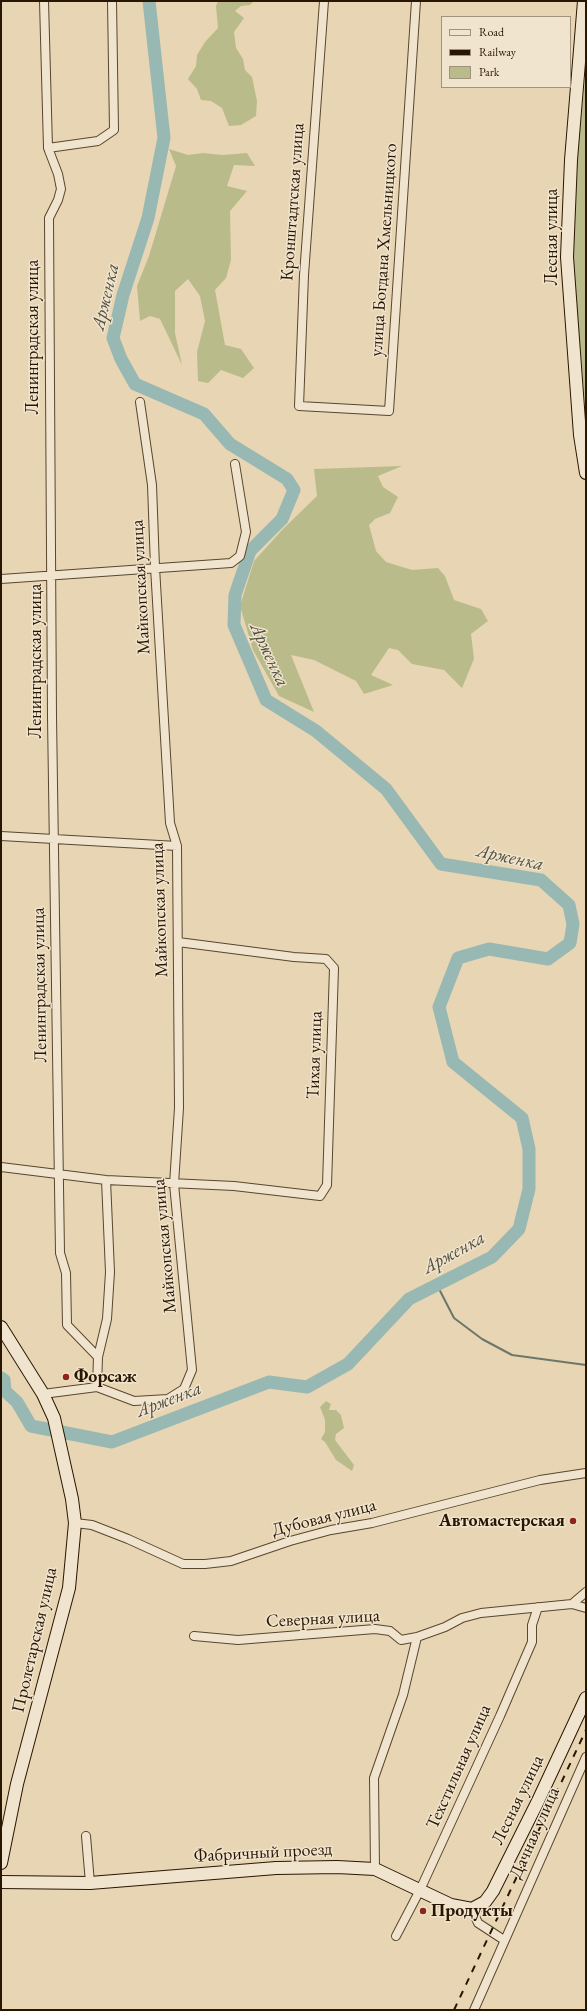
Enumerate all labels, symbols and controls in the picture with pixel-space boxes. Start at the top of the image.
legend [441,16,571,88]
text: Road [479,24,504,40]
text: Railway [479,44,516,60]
text: Park [479,64,499,80]
street label: Кронштадтская улица [277,122,309,282]
street label: улица Богдана Хмельницкого [366,143,402,357]
street label: Лесная улица [541,189,563,285]
street label: Ленинградская улица [22,259,44,415]
water label: Арженка [87,261,125,333]
street label: Майкопская улица [127,519,155,655]
street label: Ленинградская улица [25,583,47,739]
water label: Арженка [244,619,294,691]
water label: Арженка [474,840,546,876]
street label: Майкопская улица [147,842,173,978]
street label: Ленинградская улица [28,907,52,1063]
street label: Тихая улица [303,1011,327,1099]
street label: Майкопская улица [148,1178,182,1314]
water label: Арженка [419,1227,489,1279]
place label: Форсаж [74,1366,137,1388]
marker: Форсаж [61,1372,71,1382]
water label: Арженка [133,1377,205,1423]
street label: Дубовая улица [270,1495,378,1541]
place label: Автомастерская [439,1510,565,1532]
marker: Автомастерская [568,1516,578,1526]
street label: Пролетарская улица [8,1565,62,1715]
street label: Северная улица [265,1605,381,1633]
street label: Техстильная улица [422,1701,496,1833]
street label: Лесная улица [487,1752,549,1848]
street label: Дачная улица [505,1784,565,1882]
street label: Фабричный проезд [193,1839,333,1867]
place label: Продукты [431,1900,513,1922]
marker: Продукты [418,1906,428,1916]

